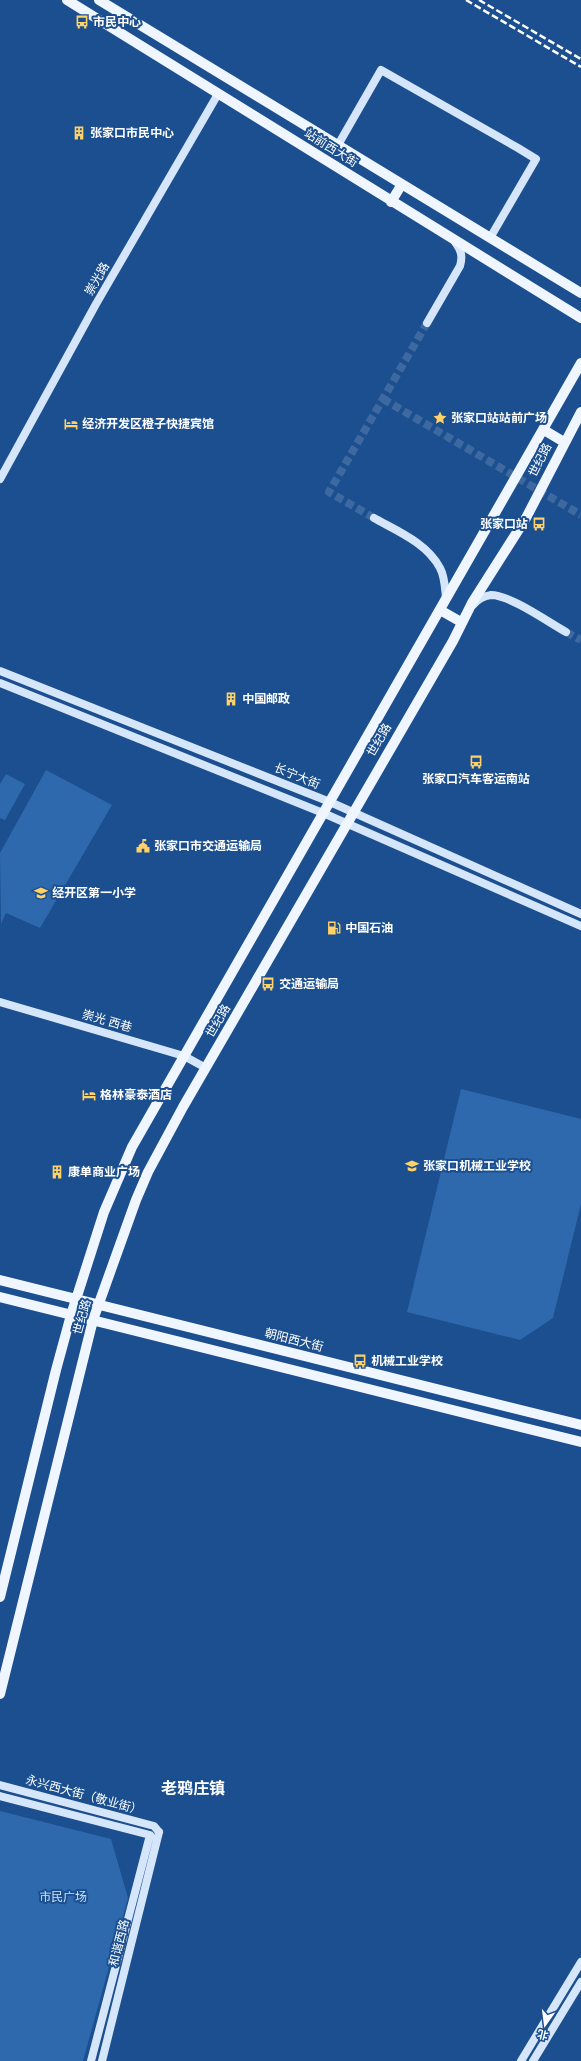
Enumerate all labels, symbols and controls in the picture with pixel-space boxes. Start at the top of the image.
bus stop icon: 市民中心 [74,14,90,30]
place label: 市民中心 [93,14,141,30]
building icon: 张家口市民中心 [71,125,87,141]
place label: 张家口市民中心 [90,125,174,141]
street label: 站前西大街 [301,125,361,171]
street label: 崇光路 [81,259,113,299]
place icon: 张家口站站前广场 [432,410,448,426]
place label: 张家口站站前广场 [451,410,547,426]
hotel icon: 经济开发区橙子快捷宾馆 [63,416,79,432]
place label: 经济开发区橙子快捷宾馆 [82,416,214,432]
street label: 世纪路 [525,440,555,480]
place label: 张家口站 [480,516,528,532]
bus stop icon: 张家口站 [531,516,547,532]
building icon: 中国邮政 [223,691,239,707]
place label: 中国邮政 [242,691,290,707]
street label: 世纪路 [363,720,395,760]
bus stop icon: 张家口汽车客运南站 [468,754,484,770]
street label: 长宁大街 [272,760,322,792]
place label: 张家口汽车客运南站 [422,771,530,787]
public building icon: 张家口市交通运输局 [135,838,151,854]
place label: 张家口市交通运输局 [154,838,262,854]
school or university icon: 经开区第一小学 [33,885,49,901]
place label: 经开区第一小学 [52,885,136,901]
fuel station icon: 中国石油 [326,920,342,936]
place label: 中国石油 [345,920,393,936]
bus stop icon: 交通运输局 [260,976,276,992]
place label: 交通运输局 [279,976,339,992]
street label: 世纪路 [202,1001,234,1041]
street label: 崇光 西巷 [80,1006,134,1036]
hotel icon: 格林豪泰酒店 [81,1087,97,1103]
place label: 格林豪泰酒店 [100,1087,172,1103]
school or university icon: 张家口机械工业学校 [404,1158,420,1174]
place label: 张家口机械工业学校 [423,1158,531,1174]
building icon: 康单商业广场 [49,1164,65,1180]
place label: 康单商业广场 [68,1164,140,1180]
street label: 世纪路 [69,1297,95,1337]
street label: 朝阳西大街 [263,1325,325,1355]
bus stop icon: 机械工业学校 [352,1353,368,1369]
place label: 机械工业学校 [371,1353,443,1369]
street label: 永兴西大街（敬业街） [24,1772,144,1818]
district label: 老鸦庄镇 [161,1778,225,1799]
park label: 市民广场 [39,1889,87,1905]
street label: 和谐西路 [105,1918,133,1968]
north arrow [525,2005,565,2045]
text: 北 [536,2027,550,2043]

